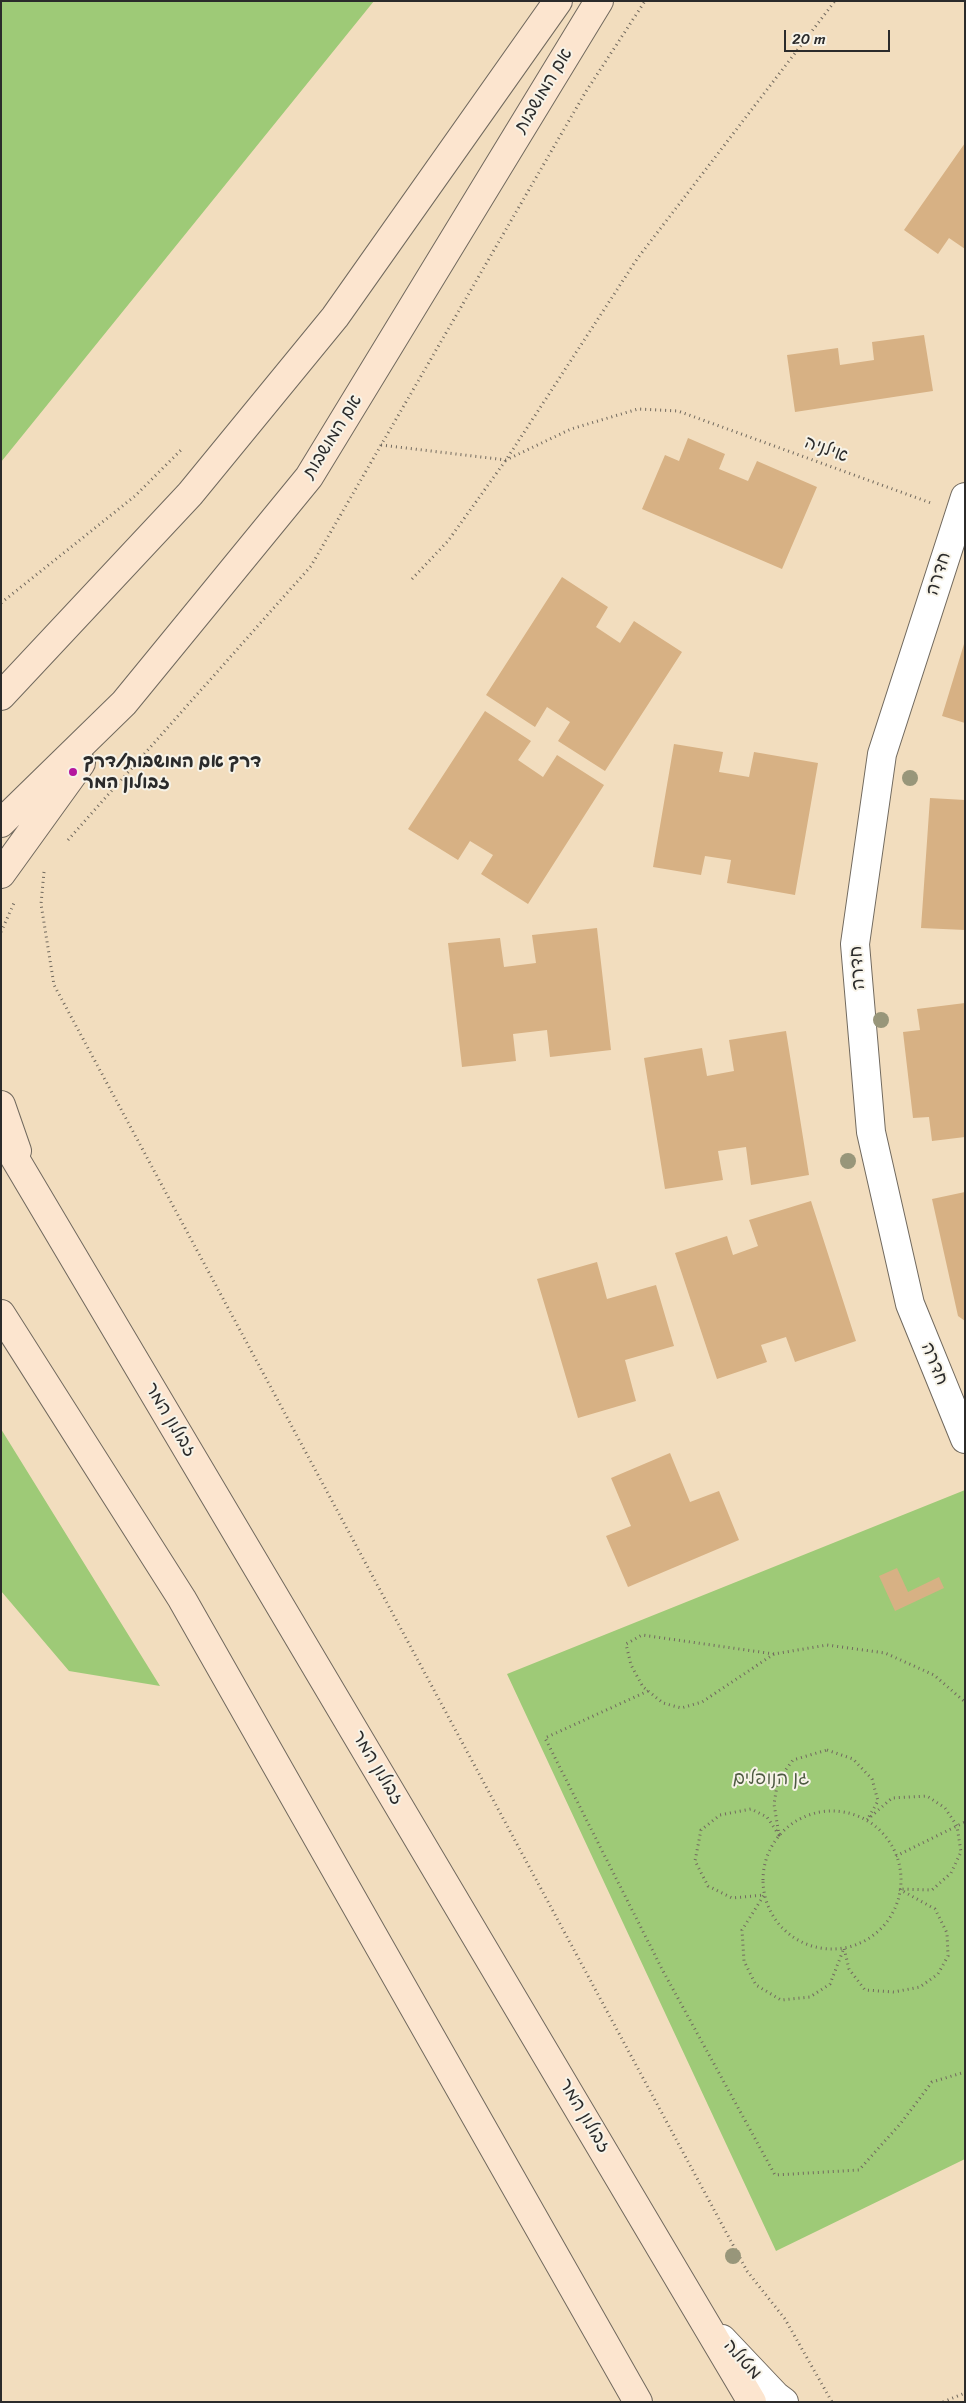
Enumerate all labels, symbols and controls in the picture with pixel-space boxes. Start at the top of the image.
scale bar [786,20,892,52]
text: 20 m [792,26,826,52]
street label: אם המושבות [510,45,578,137]
street label: אם המושבות [299,391,367,483]
street label: אילניה [801,432,851,468]
street label: חדרה [922,550,956,598]
place label: דרך אם המושבות/דרך זבולון המר [83,751,261,794]
marker: דרך אם המושבות/דרך זבולון המר [67,766,79,778]
street label: חדרה [846,945,870,991]
street label: חדרה [916,1339,952,1389]
street label: זבולון המר [139,1379,201,1461]
street label: זבולון המר [346,1727,408,1809]
park label: גן הנופלים [733,1768,809,1790]
street label: זבולון המר [553,2075,615,2157]
street label: מטולה [718,2335,766,2385]

